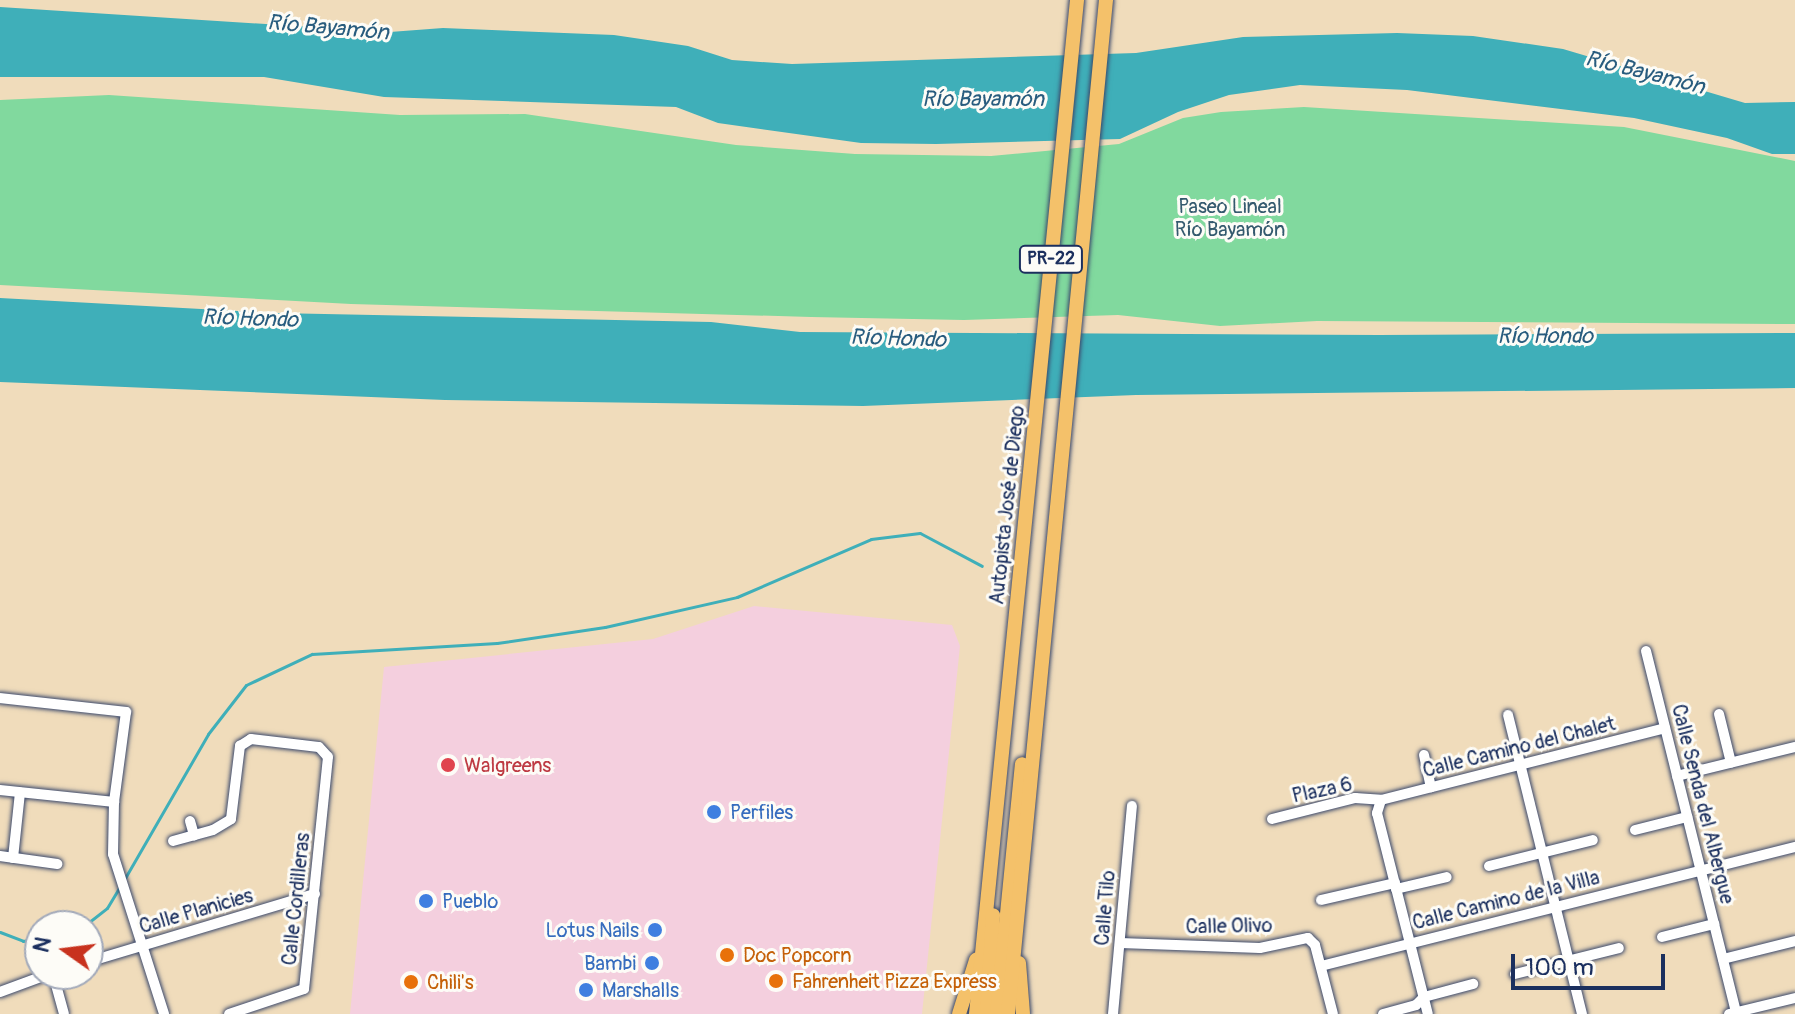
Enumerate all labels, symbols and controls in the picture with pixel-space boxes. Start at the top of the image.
water label: Río Bayamón [266,10,390,46]
water label: Río Bayamón [1583,45,1707,101]
water label: Río Bayamón [922,87,1044,113]
park label: Paseo Lineal Río Bayamón [1175,195,1285,242]
road number: PR-22 [1017,245,1085,273]
water label: Río Hondo [202,304,298,334]
water label: Río Hondo [850,324,946,354]
water label: Río Hondo [1497,324,1593,350]
street label: Autopista José de Diego [985,404,1029,606]
street label: Calle Senda del Albergue [1667,702,1739,906]
street label: Calle Camino del Chalet [1420,711,1618,783]
place label: Walgreens [464,753,551,777]
marker: Walgreens [439,756,457,774]
street label: Plaza 6 [1290,772,1354,808]
place label: Perfiles [730,800,793,824]
marker: Perfiles [705,803,723,821]
street label: Calle Cordilleras [277,831,315,967]
street label: Calle Camino de la Villa [1410,865,1602,935]
street label: Calle Tilo [1090,869,1120,947]
street label: Calle Planicies [136,883,256,939]
place label: Pueblo [442,889,498,913]
marker: Pueblo [417,892,435,910]
north arrow [24,910,104,990]
street label: Calle Olivo [1185,913,1273,939]
place label: Lotus Nails [546,918,639,942]
marker: Lotus Nails [646,921,664,939]
text: N [27,934,58,955]
scale bar [1515,938,1669,988]
place label: Doc Popcorn [743,943,852,967]
marker: Doc Popcorn [718,946,736,964]
place label: Bambi [584,951,636,975]
text: 100 m [1525,953,1594,982]
marker: Bambi [643,954,661,972]
place label: Fahrenheit Pizza Express [792,969,997,993]
place label: Chili's [427,970,474,994]
marker: Fahrenheit Pizza Express [767,972,785,990]
marker: Chili's [402,973,420,991]
place label: Marshalls [602,978,679,1002]
marker: Marshalls [577,981,595,999]

